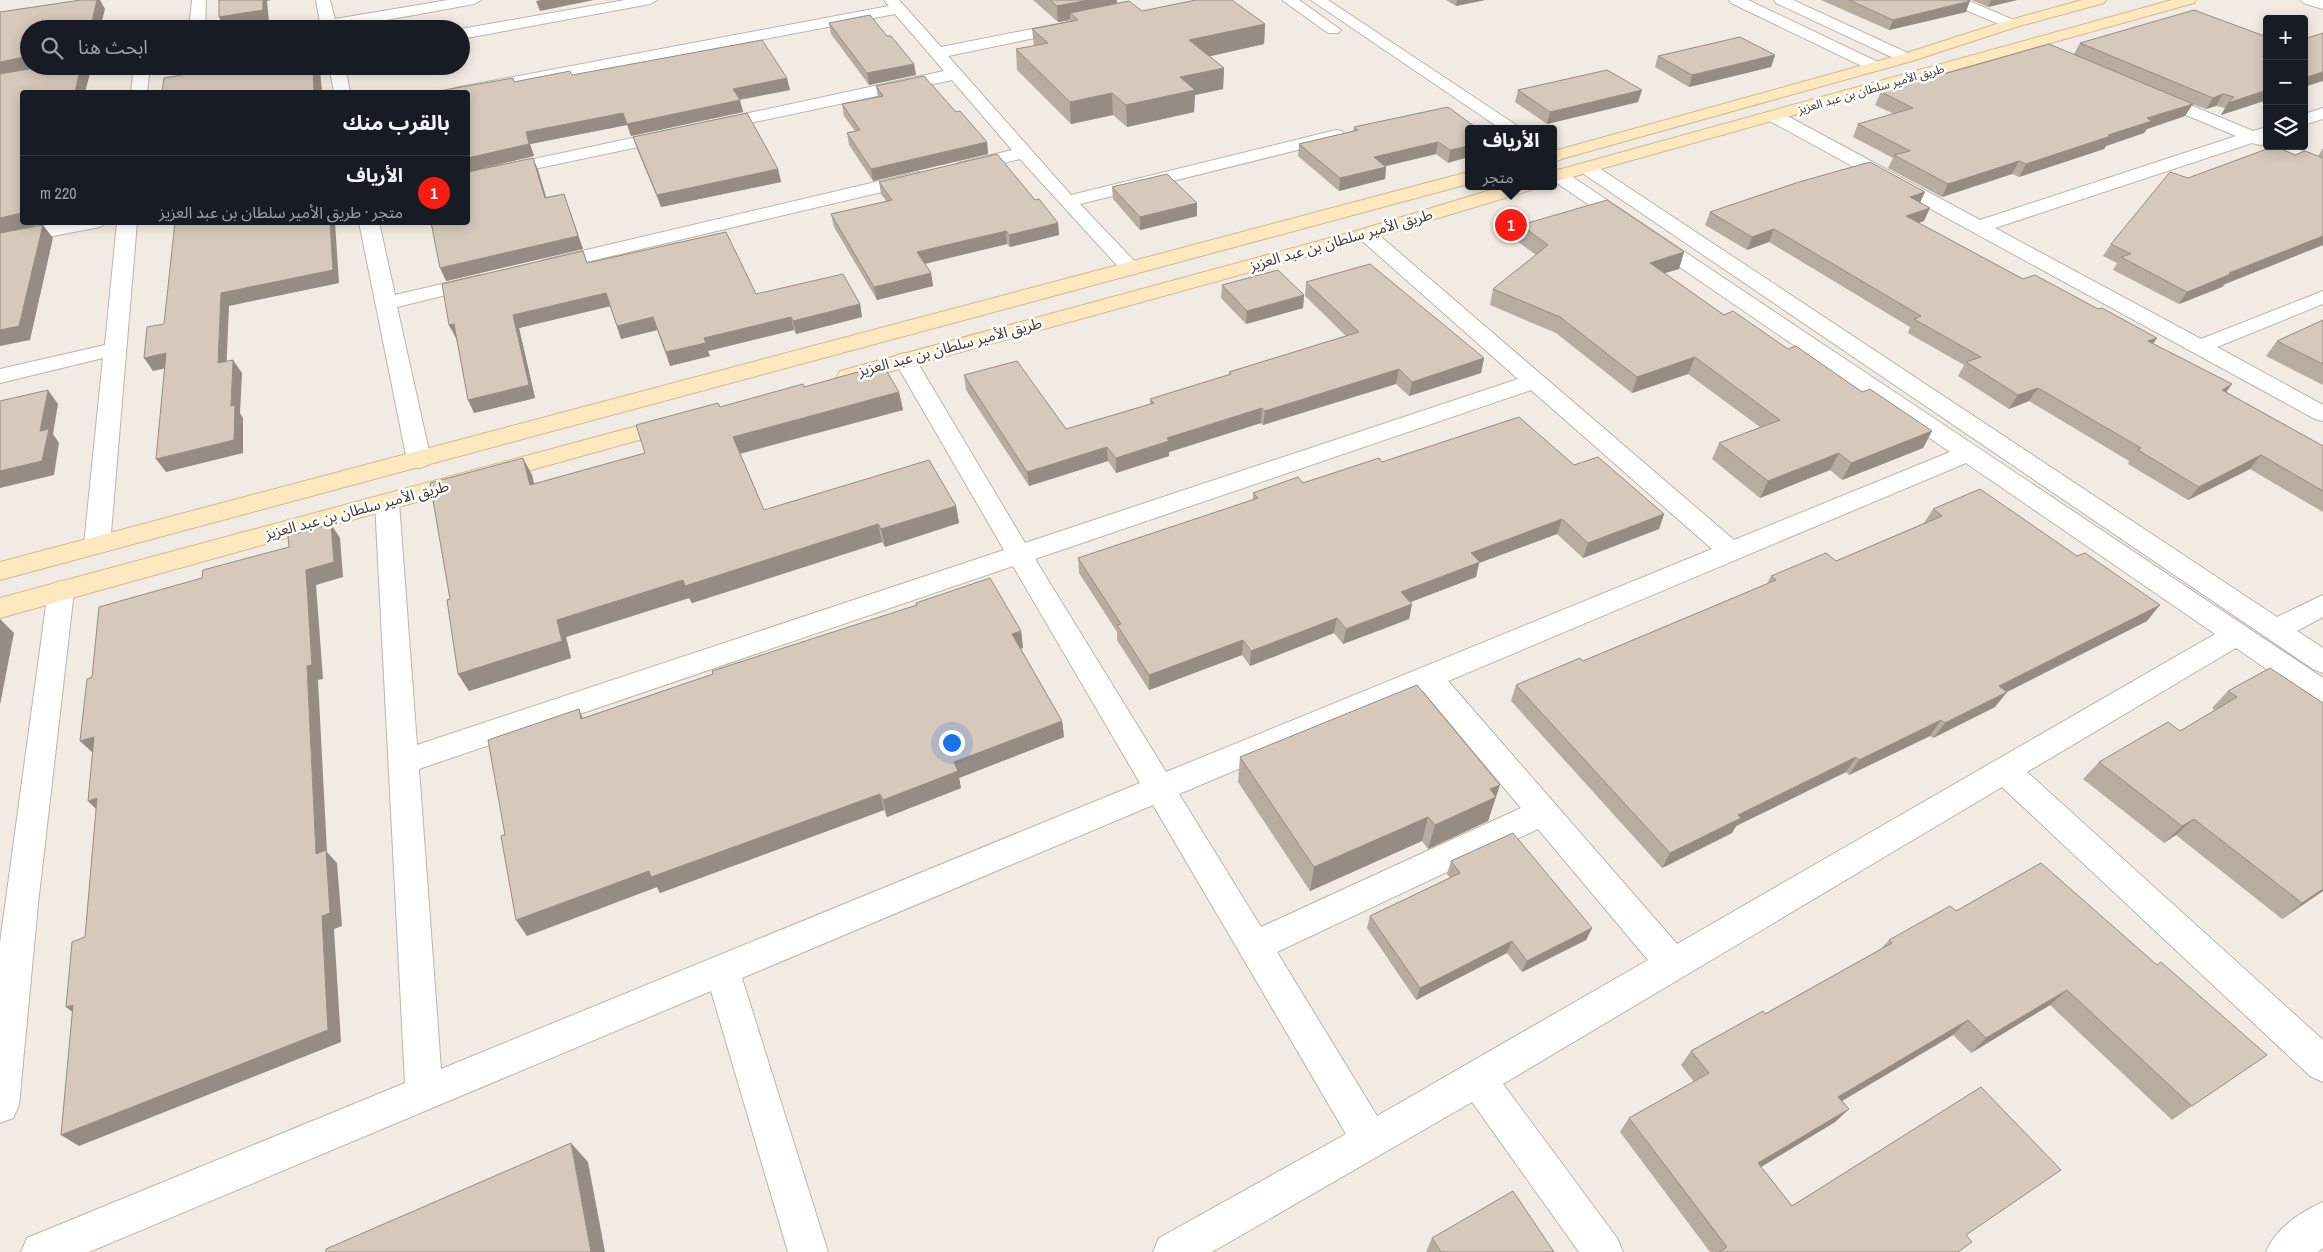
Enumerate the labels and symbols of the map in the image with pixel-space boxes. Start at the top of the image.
street label: طريق الأمير سلطان بن عبد العزيز [1795,60,1946,118]
street label: طريق الأمير سلطان بن عبد العزيز [1246,203,1435,276]
pin: 1 [1495,206,1527,244]
street label: طريق الأمير سلطان بن عبد العزيز [855,312,1044,381]
street label: طريق الأمير سلطان بن عبد العزيز [262,475,451,544]
your location [939,730,965,756]

